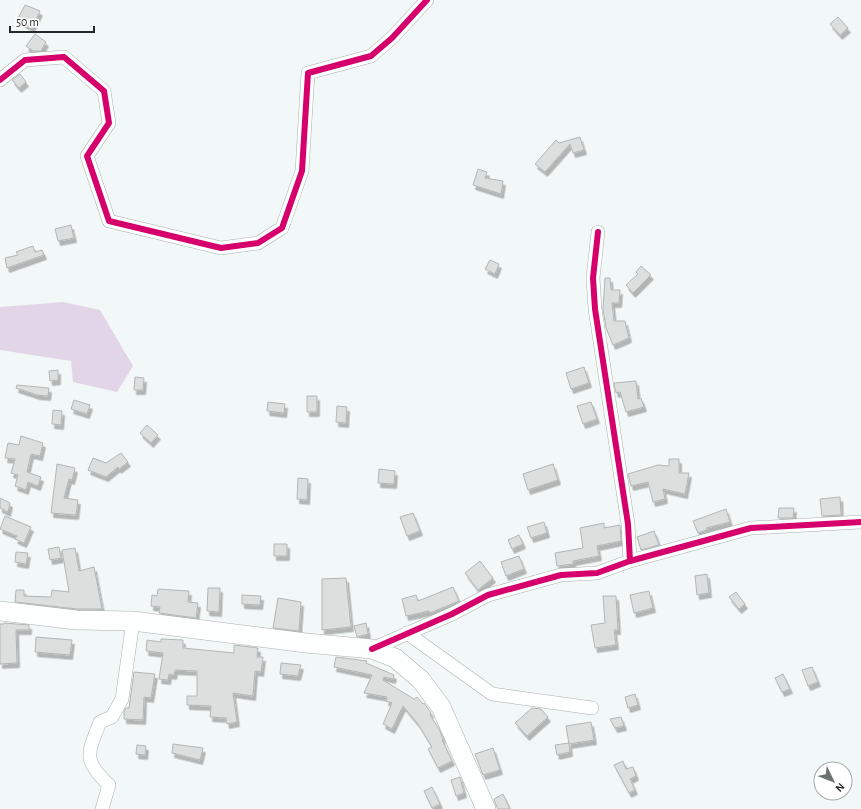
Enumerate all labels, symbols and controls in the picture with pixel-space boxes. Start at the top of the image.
scale bar [10,8,94,34]
text: 50 m [16,16,39,28]
north arrow [813,761,853,801]
text: N [833,781,847,794]

